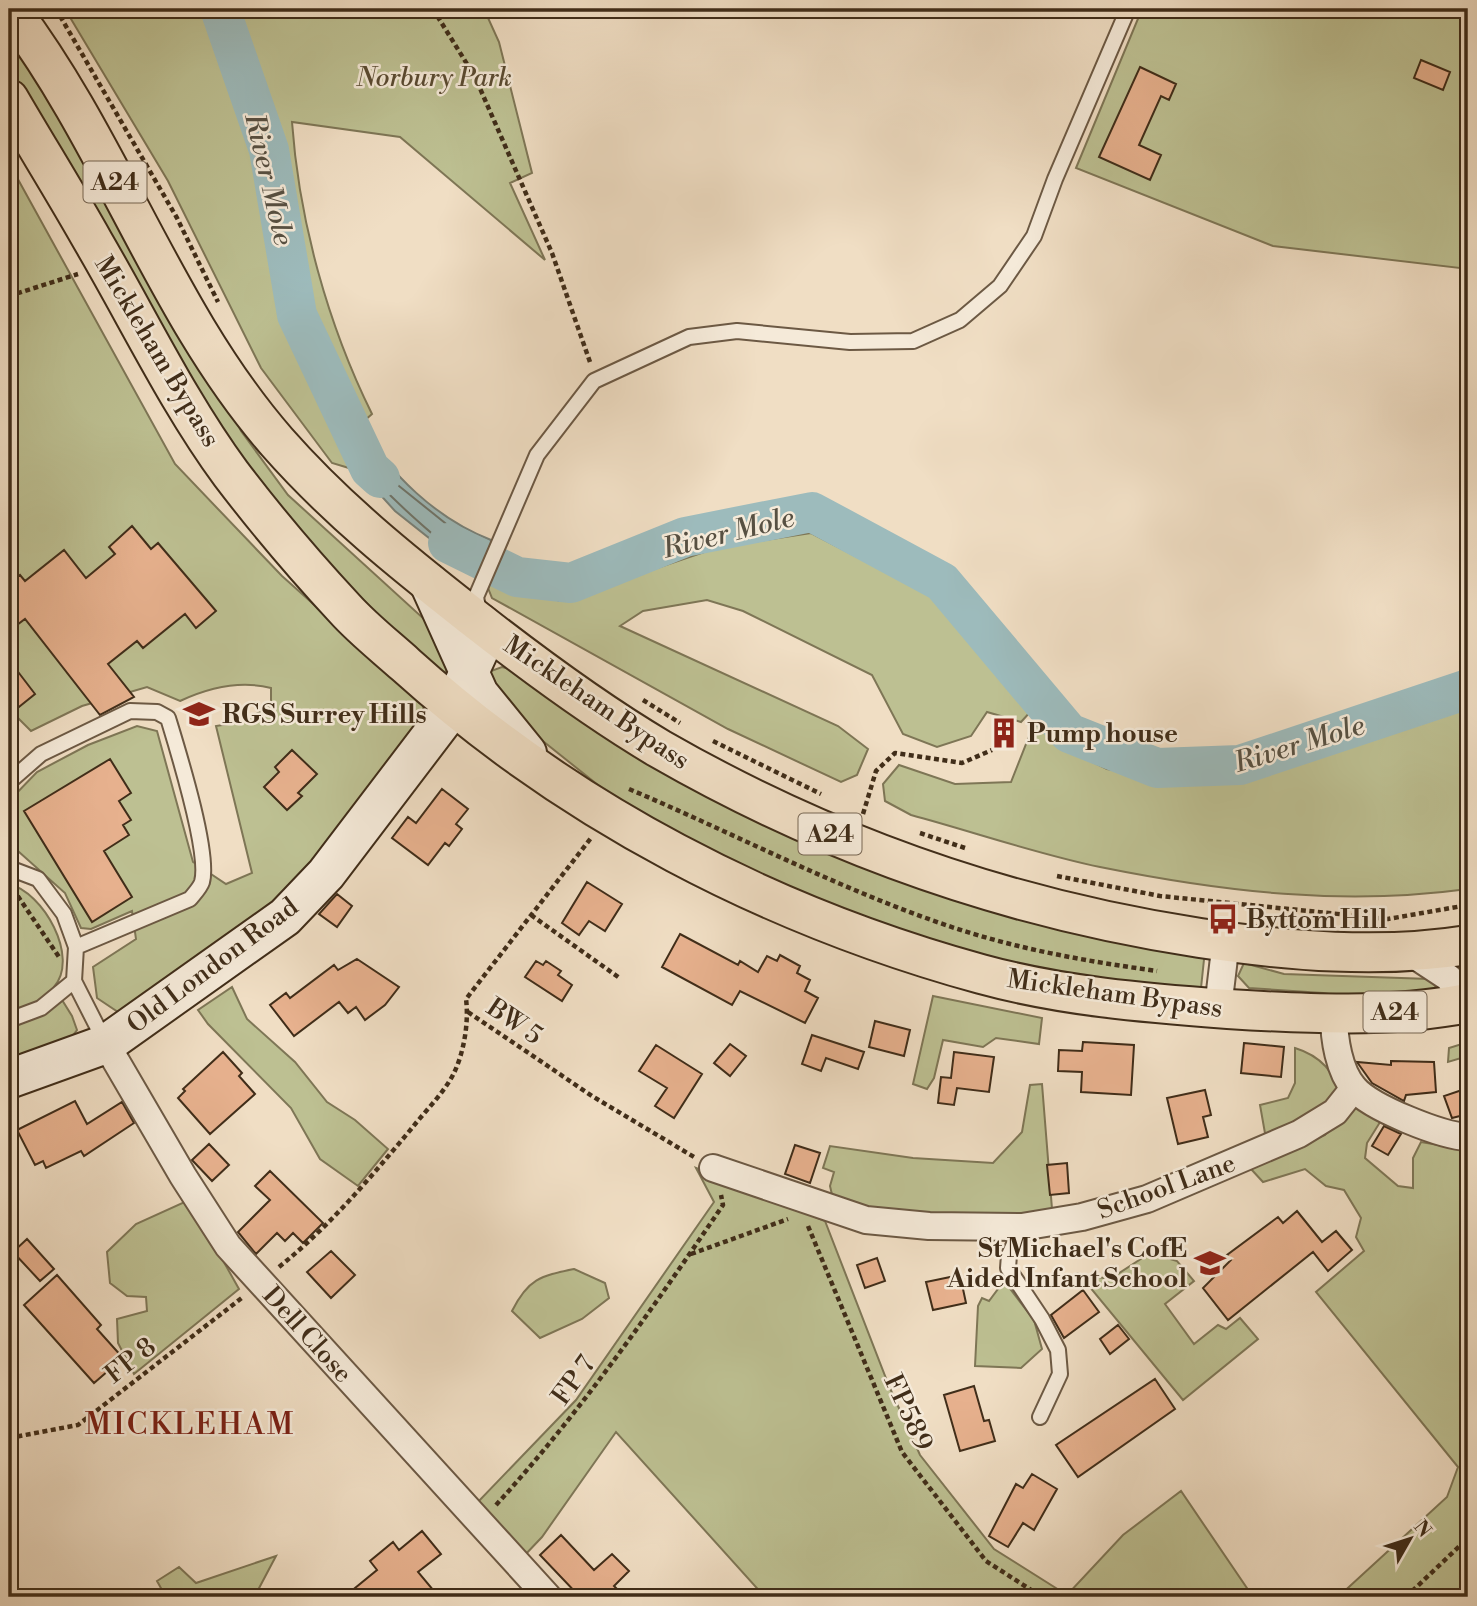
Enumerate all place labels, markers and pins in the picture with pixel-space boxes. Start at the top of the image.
school or university icon: RGS Surrey Hills [182,697,216,731]
place label: RGS Surrey Hills [222,699,427,731]
building icon: Pump house [987,716,1021,750]
place label: Pump house [1027,718,1178,750]
bus stop icon: Byttom Hill [1206,902,1240,936]
place label: Byttom Hill [1246,904,1387,936]
place label: St Michael's CofE Aided Infant School [946,1233,1187,1295]
school or university icon: St Michael's CofE Aided Infant School [1193,1246,1227,1280]

